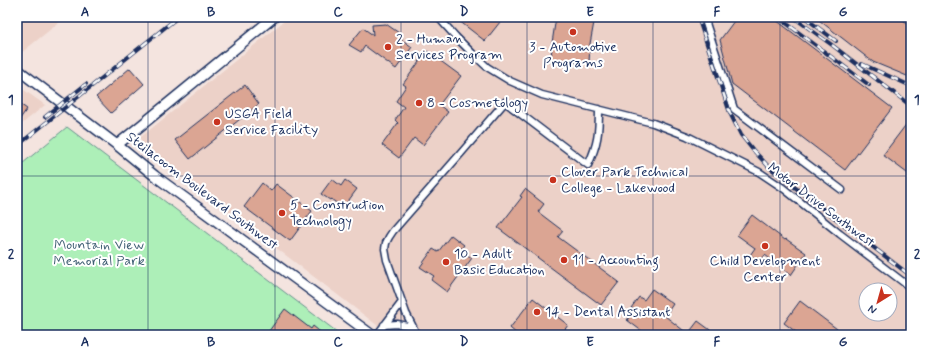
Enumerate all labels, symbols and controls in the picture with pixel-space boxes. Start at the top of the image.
text: A [81,4,89,21]
text: B [207,4,216,21]
text: C [333,4,343,21]
text: D [460,4,469,21]
text: E [586,4,594,21]
text: F [714,4,721,21]
text: G [839,4,848,21]
marker: 3 - Automotive Programs [568,27,578,37]
place label: 2 - Human Services Program [396,30,502,64]
place label: 3 - Automotive Programs [529,38,617,72]
marker: 2 - Human Services Program [383,42,393,52]
text: 1 [8,92,14,109]
text: 1 [914,92,920,109]
place label: 8 - Cosmetology [427,94,528,113]
marker: 8 - Cosmetology [414,98,424,108]
place label: USGA Field Service Facility [225,105,318,139]
marker: USGA Field Service Facility [212,117,222,127]
street label: Steilacoom Boulevard Southwest [122,128,282,254]
street label: Motor Drive Southwest [764,159,879,251]
place label: Clover Park Technical College - Lakewood [561,163,688,197]
marker: Clover Park Technical College - Lakewood [548,175,558,185]
place label: 5 - Construction Technology [290,196,384,231]
marker: 5 - Construction Technology [277,208,287,218]
park label: Mountain View Memorial Park [53,236,145,270]
marker: Child Development Center [760,241,770,251]
place label: 10 - Adult Basic Education [454,245,544,279]
text: 2 [8,246,15,263]
text: 2 [914,246,921,263]
place label: 11 - Accounting [572,251,659,271]
place label: Child Development Center [710,252,820,286]
marker: 11 - Accounting [559,255,569,265]
marker: 10 - Adult Basic Education [441,257,451,267]
north arrow [858,282,898,322]
text: N [865,301,880,317]
place label: 14 - Dental Assistant [545,303,671,321]
marker: 14 - Dental Assistant [532,307,542,317]
text: A [81,334,89,351]
text: B [207,334,216,351]
text: C [333,334,343,351]
text: D [460,334,469,351]
text: E [586,334,594,351]
text: F [714,334,721,351]
text: G [839,334,848,351]

